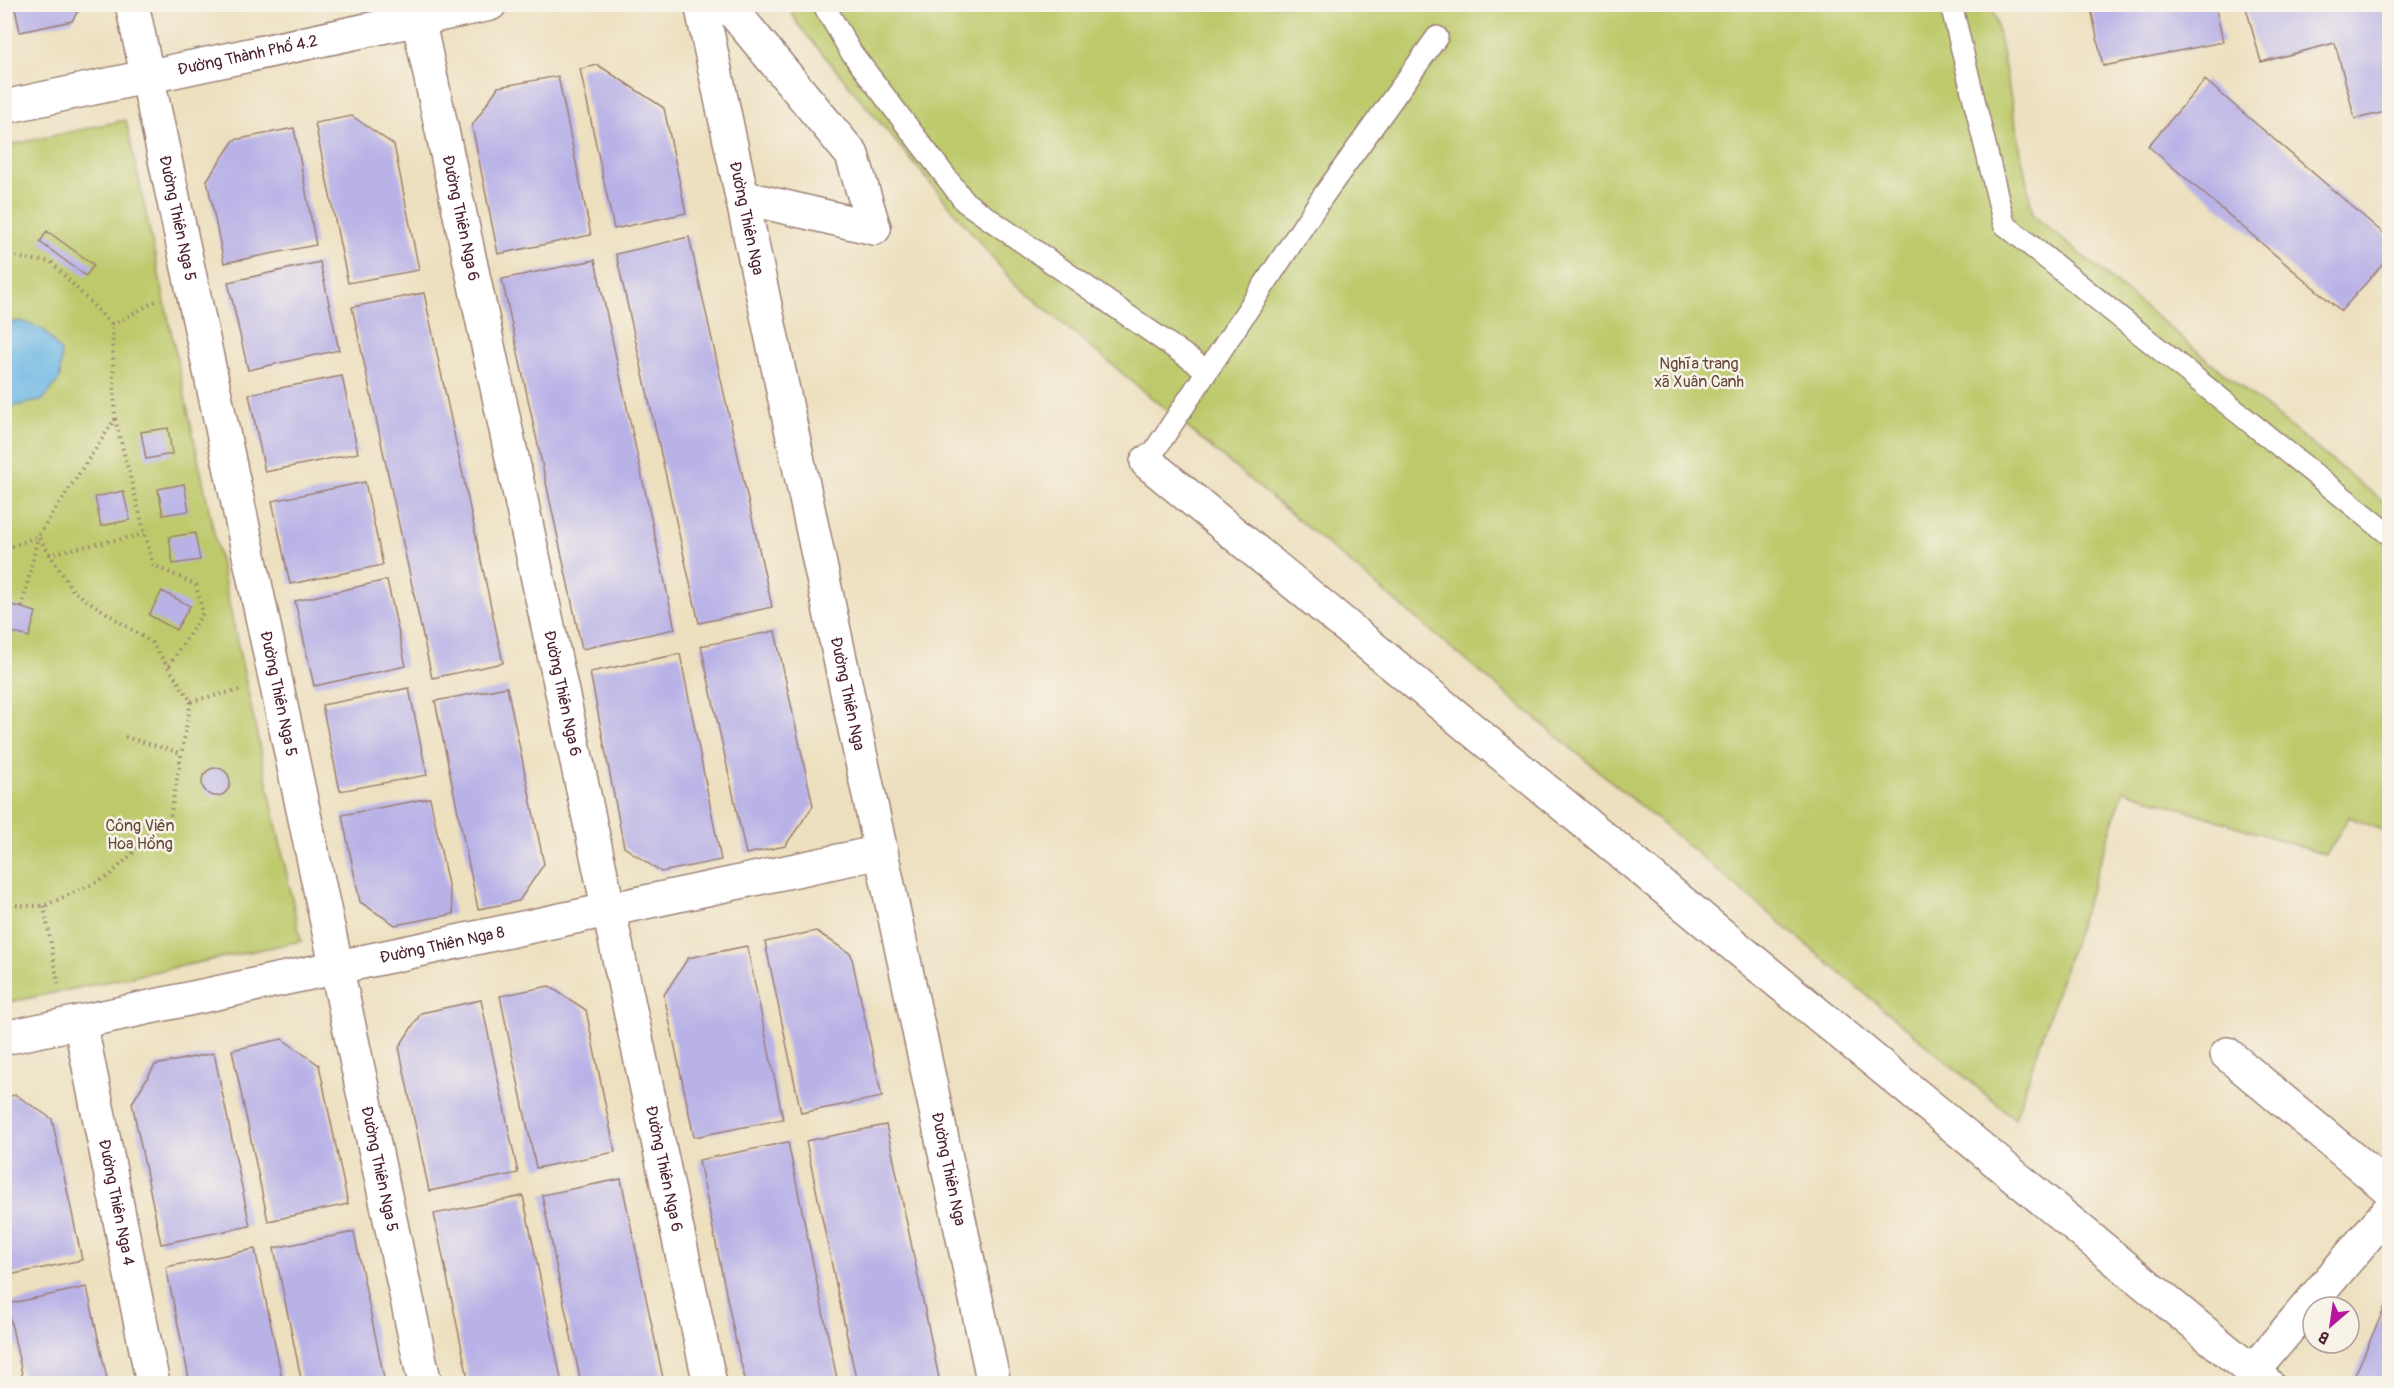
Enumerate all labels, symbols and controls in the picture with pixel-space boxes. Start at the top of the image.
street label: Đường Thành Phố 4.2 [176,31,320,80]
street label: Đường Thiên Nga 6 [438,153,484,283]
street label: Đường Thiên Nga 5 [154,154,201,283]
street label: Đường Thiên Nga [725,160,768,277]
park label: Nghĩa trang xã Xuân Canh [1654,354,1744,392]
street label: Đường Thiên Nga 5 [255,629,301,758]
street label: Đường Thiên Nga 6 [539,629,586,758]
street label: Đường Thiên Nga [826,635,869,752]
park label: Công Viên Hoa Hồng [105,816,175,854]
street label: Đường Thiên Nga 8 [378,922,507,968]
street label: Đường Thiên Nga 5 [356,1104,402,1234]
street label: Đường Thiên Nga 6 [641,1104,687,1234]
street label: Đường Thiên Nga [927,1110,970,1228]
street label: Đường Thiên Nga 4 [94,1137,139,1267]
north arrow [2301,1295,2361,1355]
text: B [2315,1326,2333,1348]

